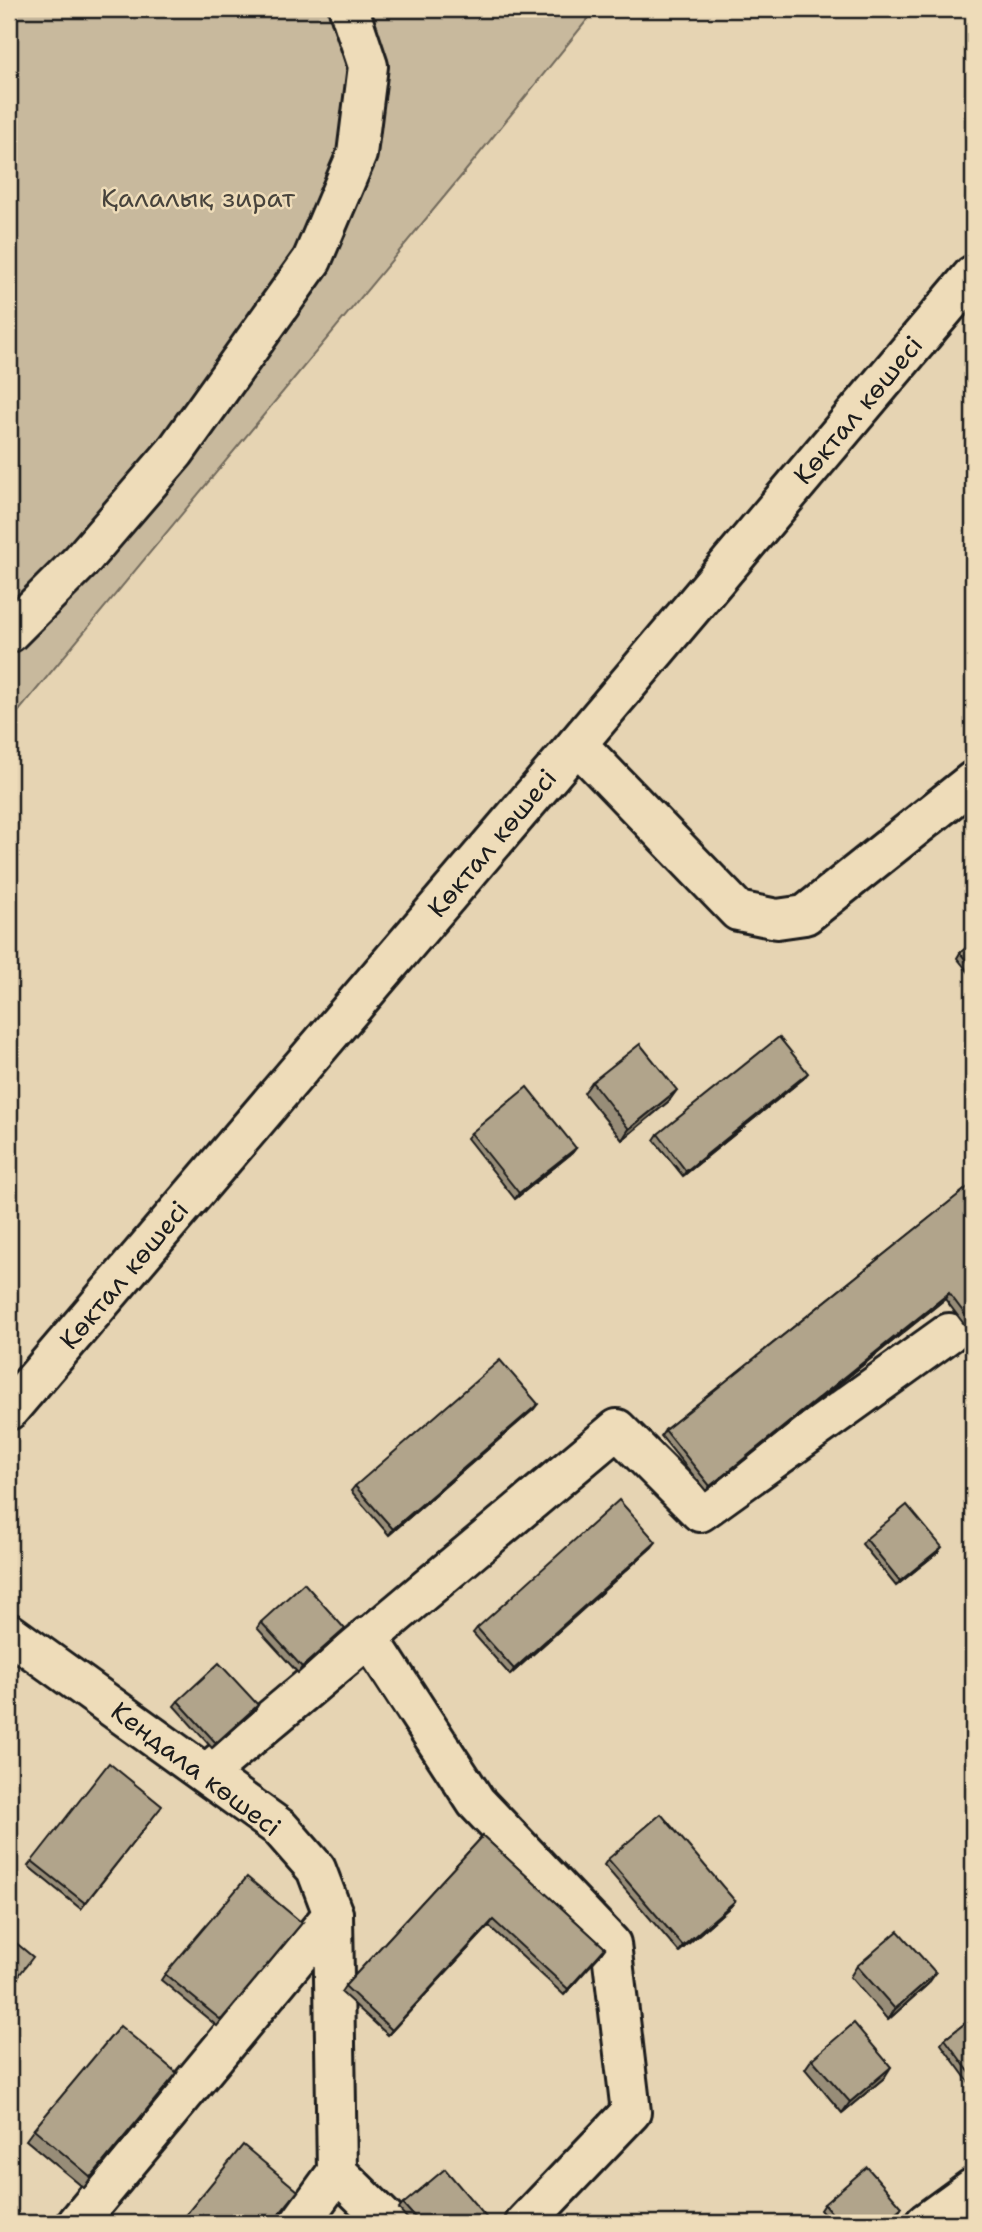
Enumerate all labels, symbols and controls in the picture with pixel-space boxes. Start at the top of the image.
park label: Қалалық зират [101,180,296,215]
street label: Көктал көшесі [785,328,930,491]
street label: Көктал көшесі [419,761,564,924]
street label: Көктал көшесі [51,1193,196,1356]
street label: Кендала көшесі [104,1693,288,1844]

